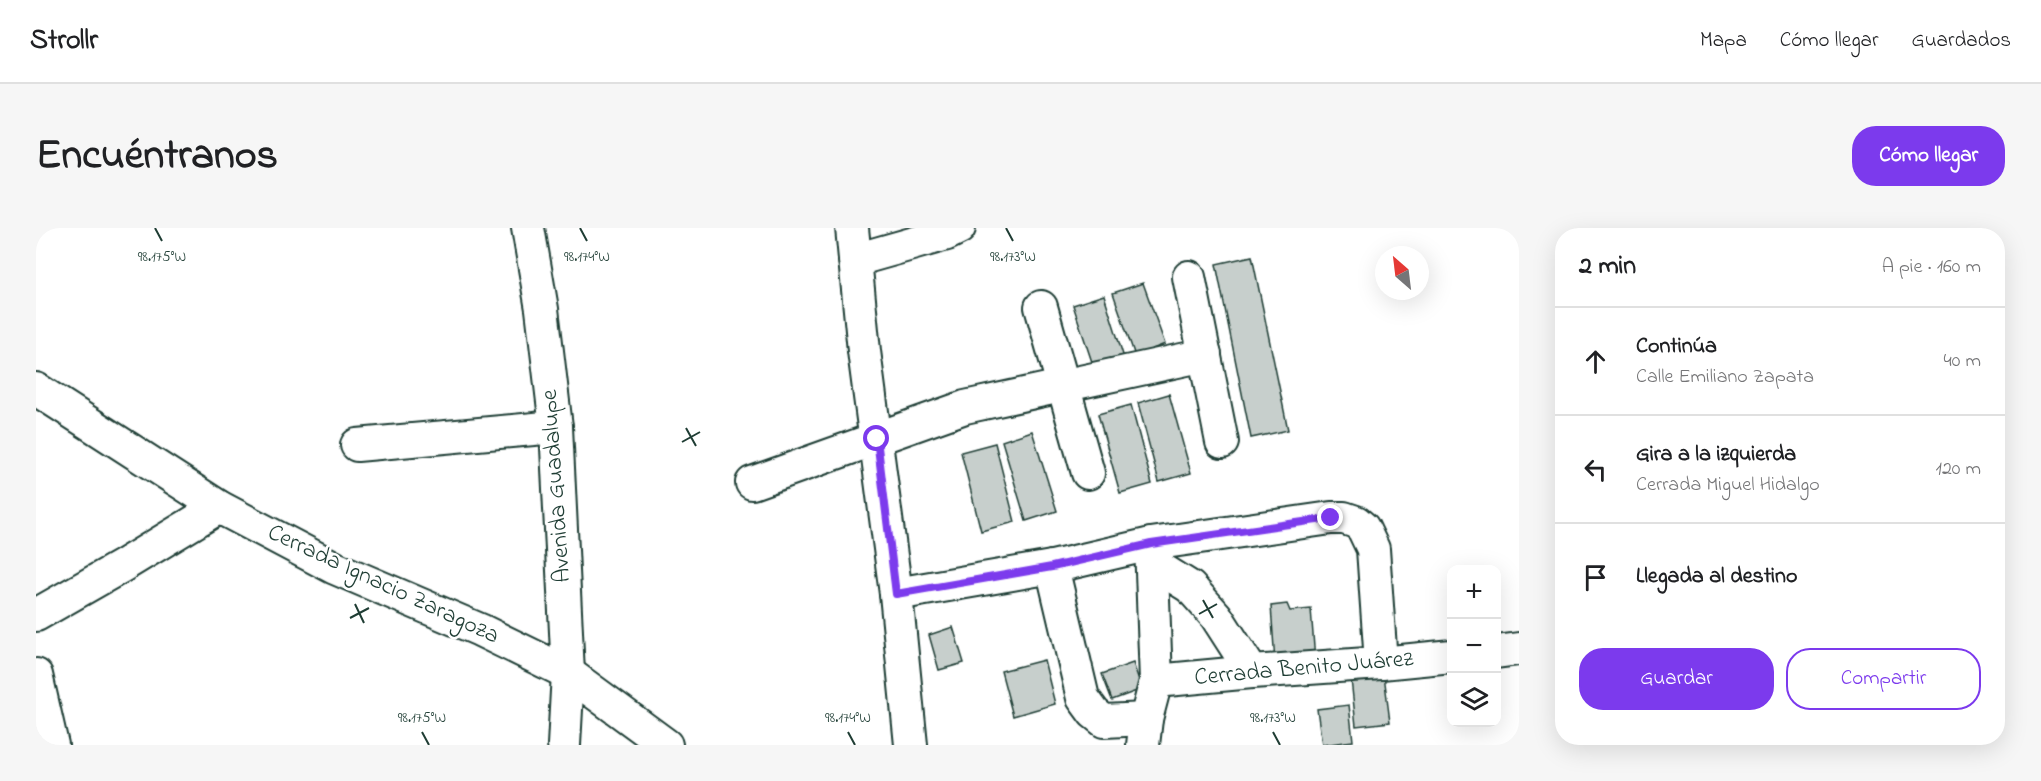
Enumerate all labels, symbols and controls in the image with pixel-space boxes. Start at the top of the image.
text: Strollr [30,21,98,62]
text: Mapa [1700,26,1747,56]
text: Cómo llegar [1780,26,1878,56]
text: Guardados [1911,26,2011,56]
text: Encuéntranos [36,126,278,187]
button: Cómo llegar [1852,126,2005,186]
text: 98.175°W [138,246,186,268]
text: 98.174°W [564,246,610,268]
text: 98.173°W [990,246,1036,268]
north arrow [1375,246,1429,300]
text: 2 min [1579,248,1636,286]
text: A pie · 160 m [1882,253,1981,282]
text: Continúa [1636,331,1717,363]
icon: ahead [1579,345,1612,378]
text: 40 m [1944,347,1981,376]
text: Calle Emiliano Zapata [1636,363,1814,392]
street label: Avenida Guadalupe [533,388,581,584]
route start [863,425,889,451]
text: Gira a la izquierda [1636,439,1796,471]
icon: left [1579,453,1612,486]
text: 120 m [1936,455,1981,484]
text: Cerrada Miguel Hidalgo [1636,471,1820,500]
route end [1317,504,1343,530]
street label: Cerrada Ignacio Zaragoza [261,516,505,654]
icon: arrive [1579,561,1612,594]
text: Llegada al destino [1636,561,1797,593]
map controls [1447,565,1501,727]
button: + [1447,565,1501,619]
button: − [1447,619,1501,673]
street label: Cerrada Benito Juárez [1193,642,1416,696]
button: Guardar [1579,648,1774,710]
button: Compartir [1786,648,1981,710]
button: layers [1447,673,1501,727]
text: 98.175°W [398,707,446,729]
text: 98.174°W [825,707,871,729]
text: 98.173°W [1250,707,1296,729]

